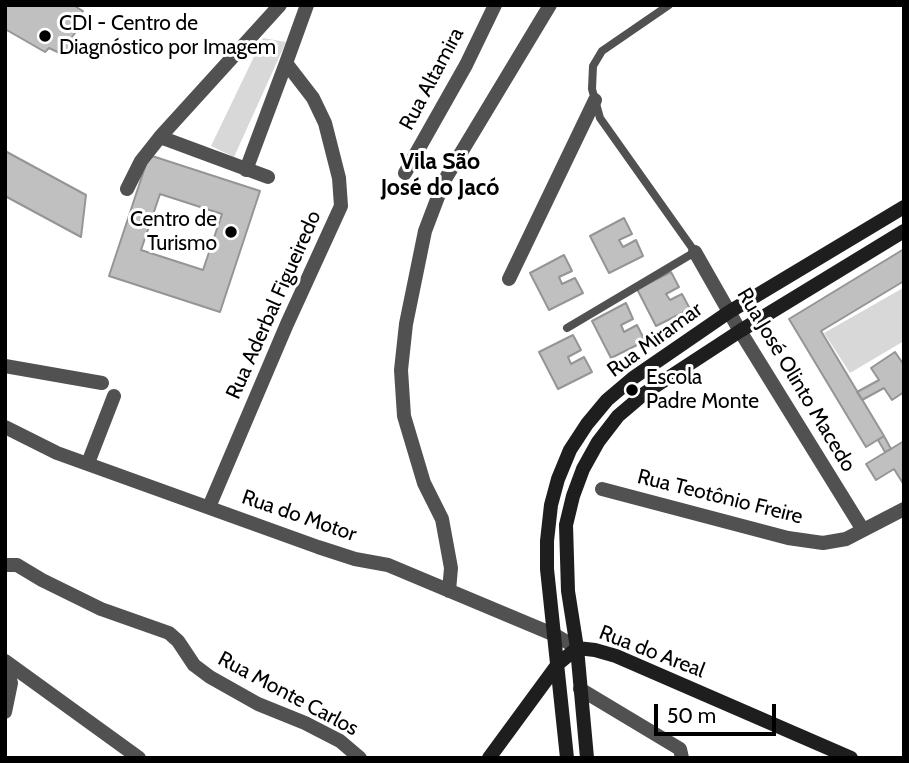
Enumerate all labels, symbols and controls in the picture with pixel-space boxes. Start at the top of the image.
place label: CDI - Centro de Diagnóstico por Imagem [59,11,276,61]
street label: Rua Altamira [394,23,470,135]
marker: CDI - Centro de Diagnóstico por Imagem [37,28,53,44]
district label: Vila São José do Jacó [381,148,499,202]
place label: Centro de Turismo [130,207,217,257]
street label: Rua Aderbal Figueiredo [221,207,327,403]
marker: Centro de Turismo [223,224,239,240]
street label: Rua José Olinto Macedo [731,284,861,476]
street label: Rua Miramar [603,297,707,383]
place label: Escola Padre Monte [646,365,759,415]
marker: Escola Padre Monte [624,382,640,398]
street label: Rua Teotônio Freire [635,464,805,530]
street label: Rua do Motor [238,485,360,547]
street label: Rua do Areal [596,620,708,684]
street label: Rua Monte Carlos [213,646,363,742]
scale bar [657,690,780,734]
text: 50 m [667,703,716,728]

